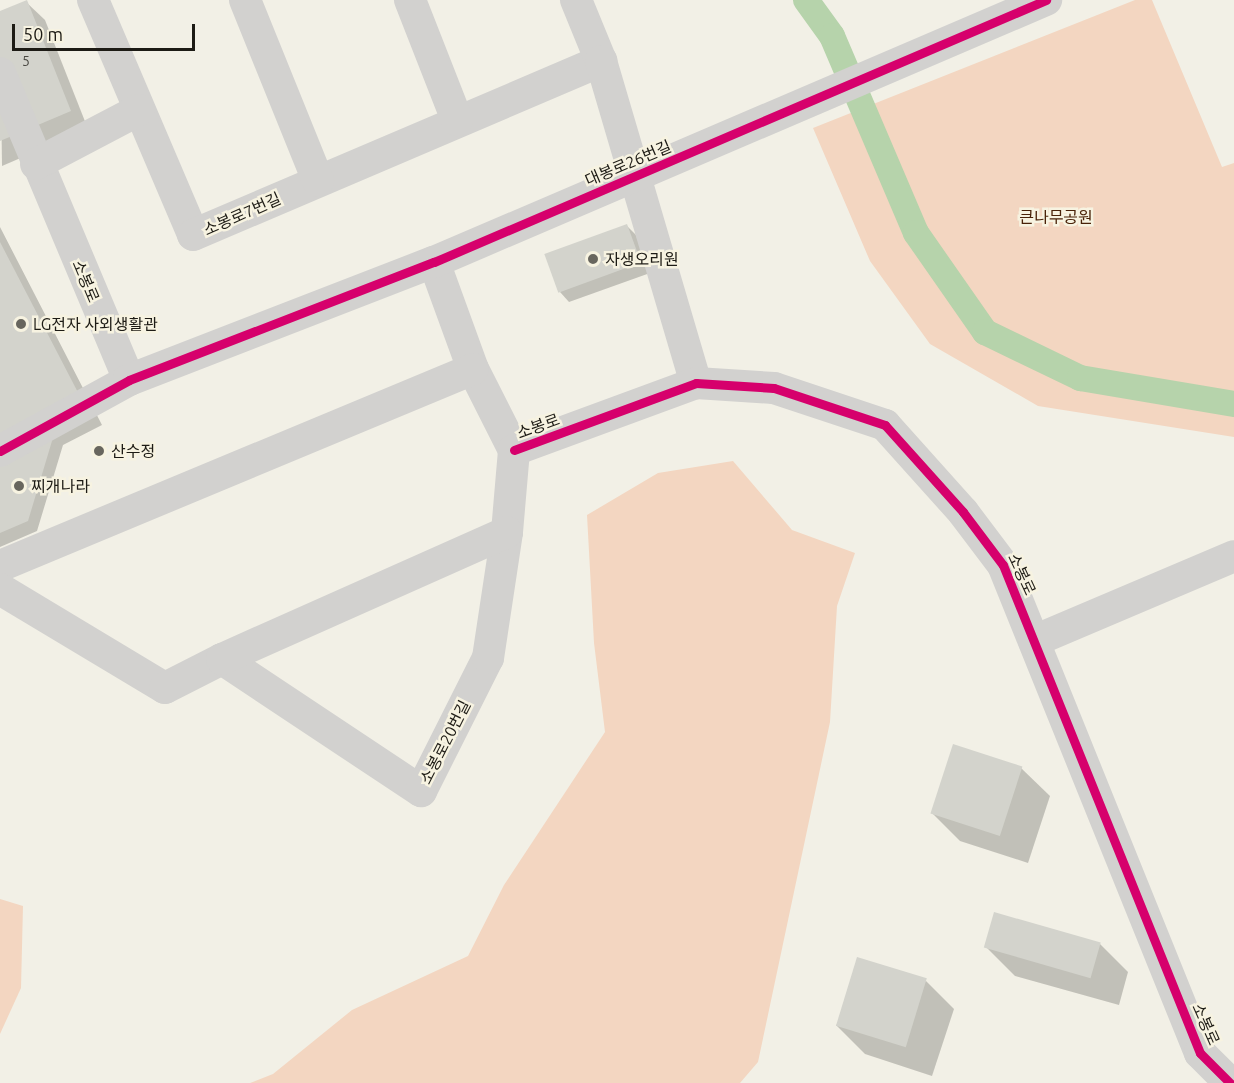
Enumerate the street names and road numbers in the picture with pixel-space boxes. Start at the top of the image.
street label: 대봉로26번길 [582,136,674,190]
street label: 소봉로7번길 [200,188,284,240]
street label: 소봉로 [69,257,103,305]
street label: 소봉로 [514,409,562,443]
street label: 소봉로 [1004,550,1040,598]
street label: 소봉로20번길 [416,697,474,787]
street label: 소봉로 [1188,1000,1224,1048]

